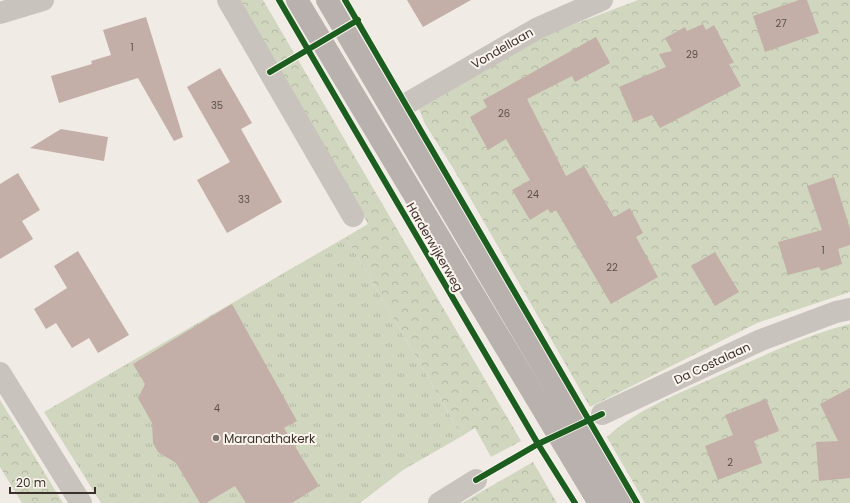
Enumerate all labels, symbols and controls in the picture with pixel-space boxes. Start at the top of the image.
house number: 27 [775,16,787,31]
street label: Vondellaan [468,23,536,73]
house number: 1 [130,40,134,55]
house number: 29 [686,47,698,62]
house number: 35 [211,98,223,113]
house number: 26 [498,106,510,121]
house number: 24 [527,187,539,202]
house number: 33 [238,192,250,207]
street label: Harderwijkerweg [403,199,467,295]
house number: 1 [821,243,825,258]
house number: 22 [606,260,618,275]
street label: Da Costalaan [671,338,753,388]
house number: 4 [214,401,220,416]
place label: Maranathakerk [224,430,316,447]
marker: Maranathakerk [211,433,221,443]
house number: 2 [727,455,733,470]
scale bar [10,469,95,495]
text: 20 m [16,474,46,491]

